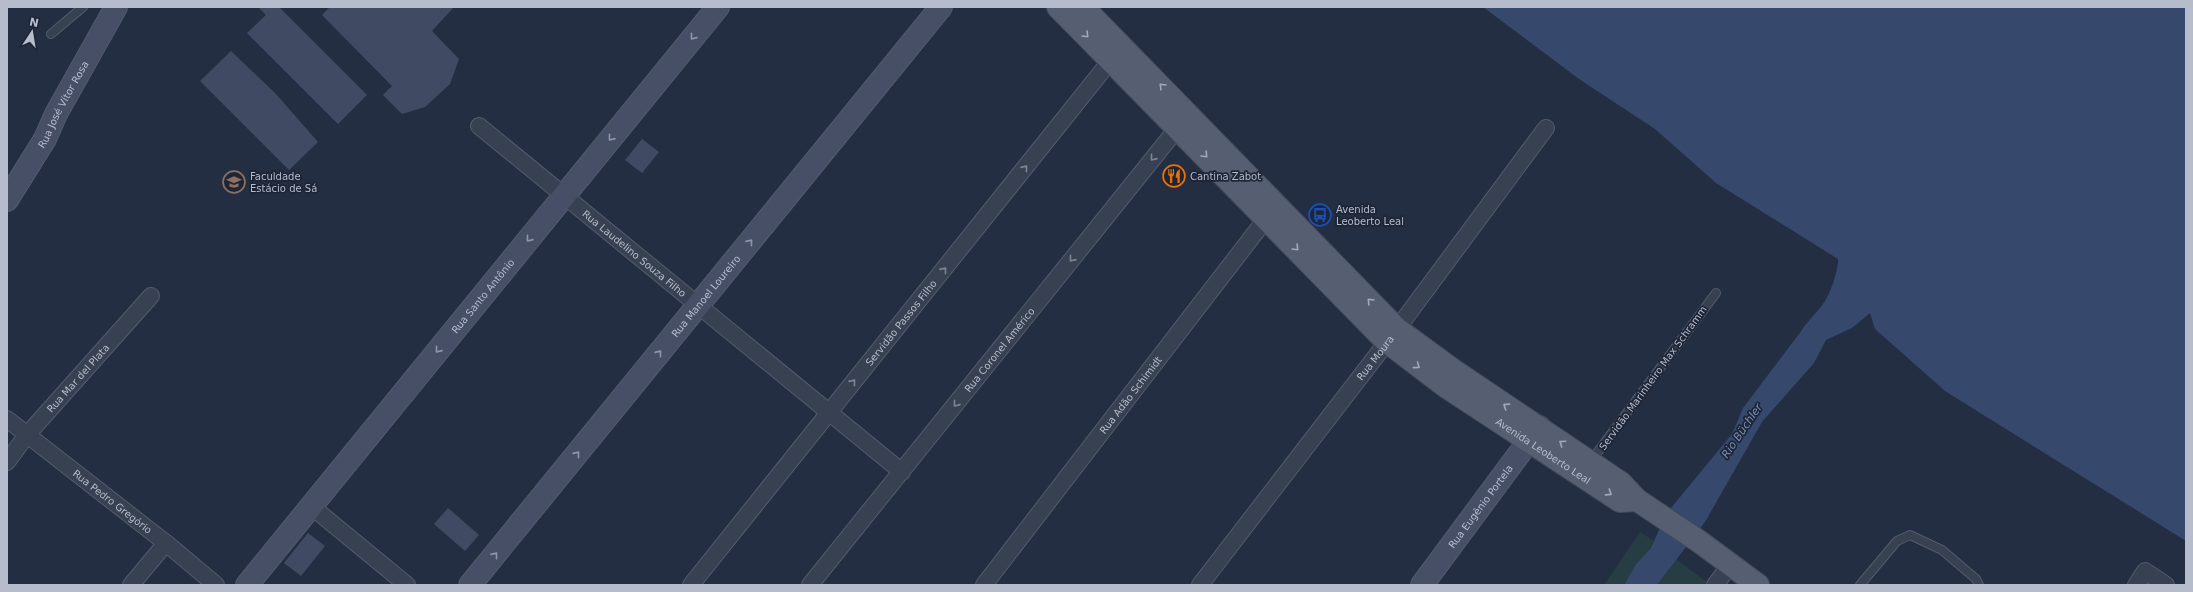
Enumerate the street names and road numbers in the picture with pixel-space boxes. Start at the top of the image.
street label: Rua José Vítor Rosa [35,59,90,150]
street label: Rua Laudelino Souza Filho [581,208,689,299]
street label: Rua Manoel Loureiro [669,253,742,339]
street label: Rua Santo Antônio [449,256,516,335]
street label: Servidão Passos Filho [863,277,939,368]
street label: Servidão Marinheiro Max Schramm [1597,304,1709,452]
street label: Rua Coronel Américo [962,305,1036,394]
street label: Rua Moura [1354,333,1396,382]
street label: Rua Mar del Plata [44,342,111,414]
street label: Rua Adão Schimidt [1097,354,1164,436]
street label: Avenida Leoberto Leal [1494,415,1593,486]
street label: Rua Eugênio Portela [1446,462,1515,550]
street label: Rua Pedro Gregório [71,467,154,536]

